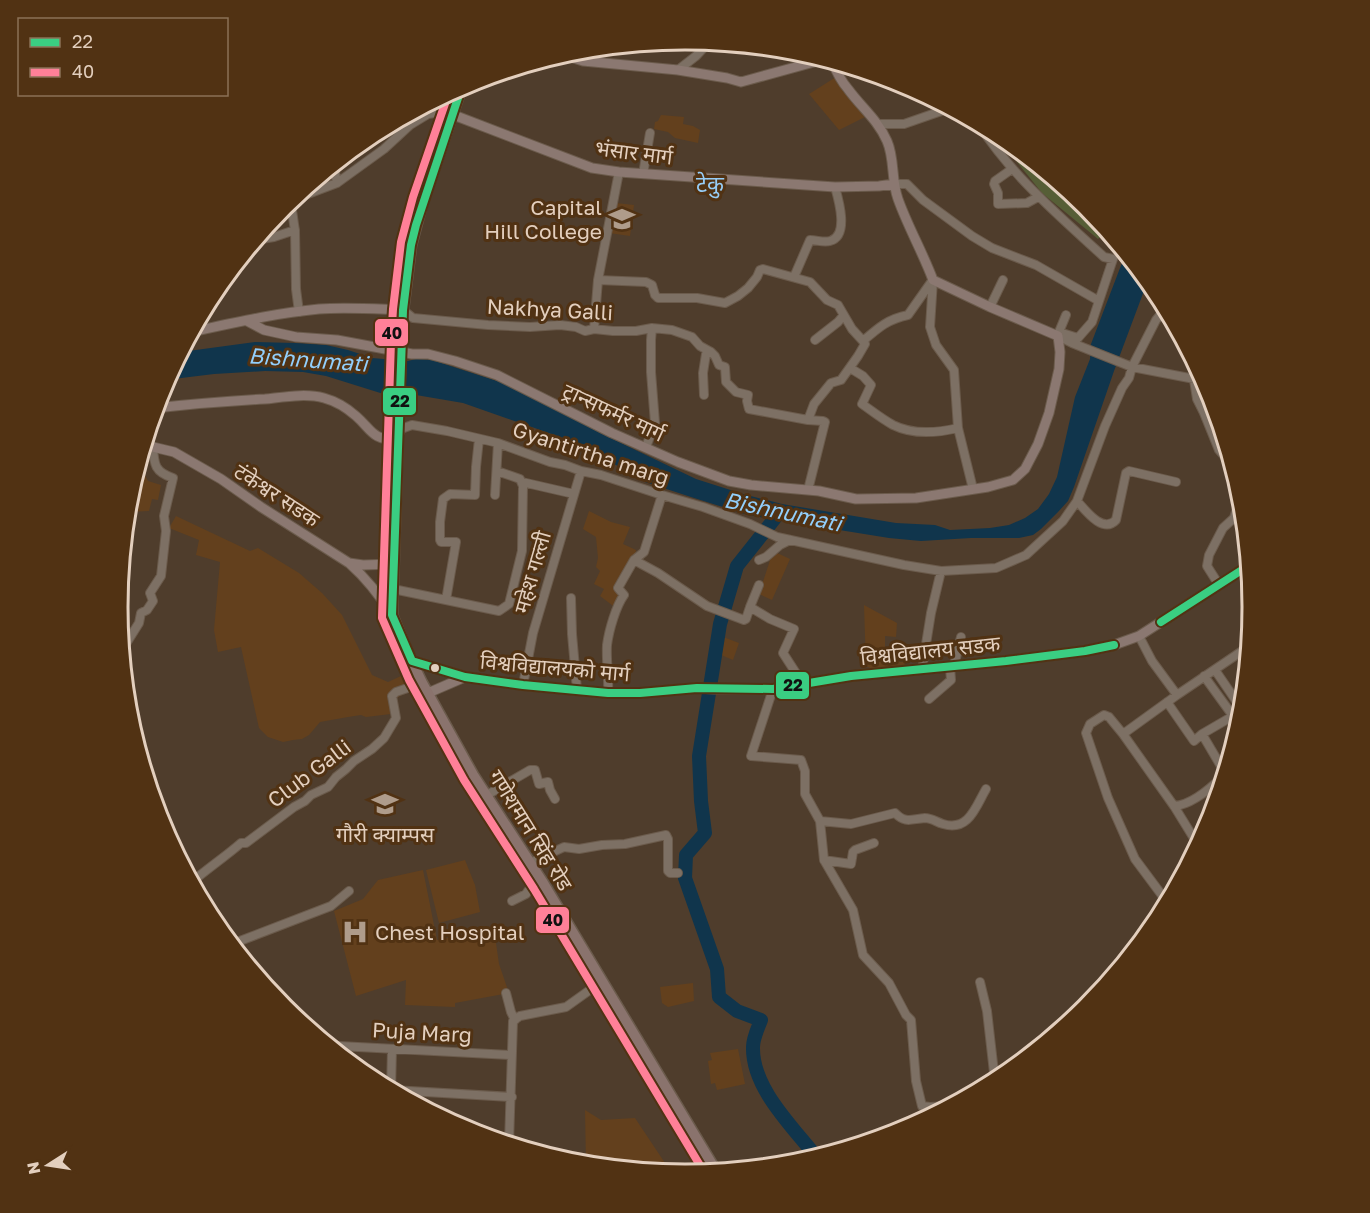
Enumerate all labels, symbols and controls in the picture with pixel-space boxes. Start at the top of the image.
legend [18,18,228,96]
text: 22 [72,30,93,52]
text: 40 [72,60,94,82]
street label: भंसार मार्ग [594,134,675,170]
district label: टेकु [696,170,725,199]
place label: Capital Hill College [484,194,602,244]
school or university icon: Capital Hill College [607,204,637,234]
street label: Nakhya Galli [486,293,614,325]
line badge: 40 [374,318,409,347]
text: 40 [382,323,402,343]
water label: Bishnumati [248,341,371,377]
street label: ट्रान्सफर्मर मार्ग [559,377,670,447]
line badge: 22 [382,387,417,416]
text: 22 [390,391,410,411]
street label: Gyantirtha marg [510,415,672,491]
street label: टंकेश्वर सडक [229,458,325,533]
water label: Bishnumati [722,485,847,537]
street label: महेश गल्ली [508,527,556,616]
street label: विश्वविद्यालय सडक [859,630,1002,670]
street label: विश्वविद्यालयको मार्ग [479,647,632,687]
unlabelled marker [429,662,441,674]
line badge: 22 [775,671,810,700]
text: 22 [783,675,803,695]
street label: Club Galli [262,733,356,813]
street label: गणेशमान सिंह रोड [484,765,579,896]
school or university icon: गौरी क्याम्पस [370,789,400,819]
place label: गौरी क्याम्पस [336,821,435,847]
line badge: 40 [535,906,570,934]
text: 40 [543,910,563,930]
hospital icon: Chest Hospital [340,917,370,947]
place label: Chest Hospital [375,919,524,945]
street label: Puja Marg [371,1016,473,1048]
north arrow [18,1135,78,1195]
text: N [22,1160,44,1176]

